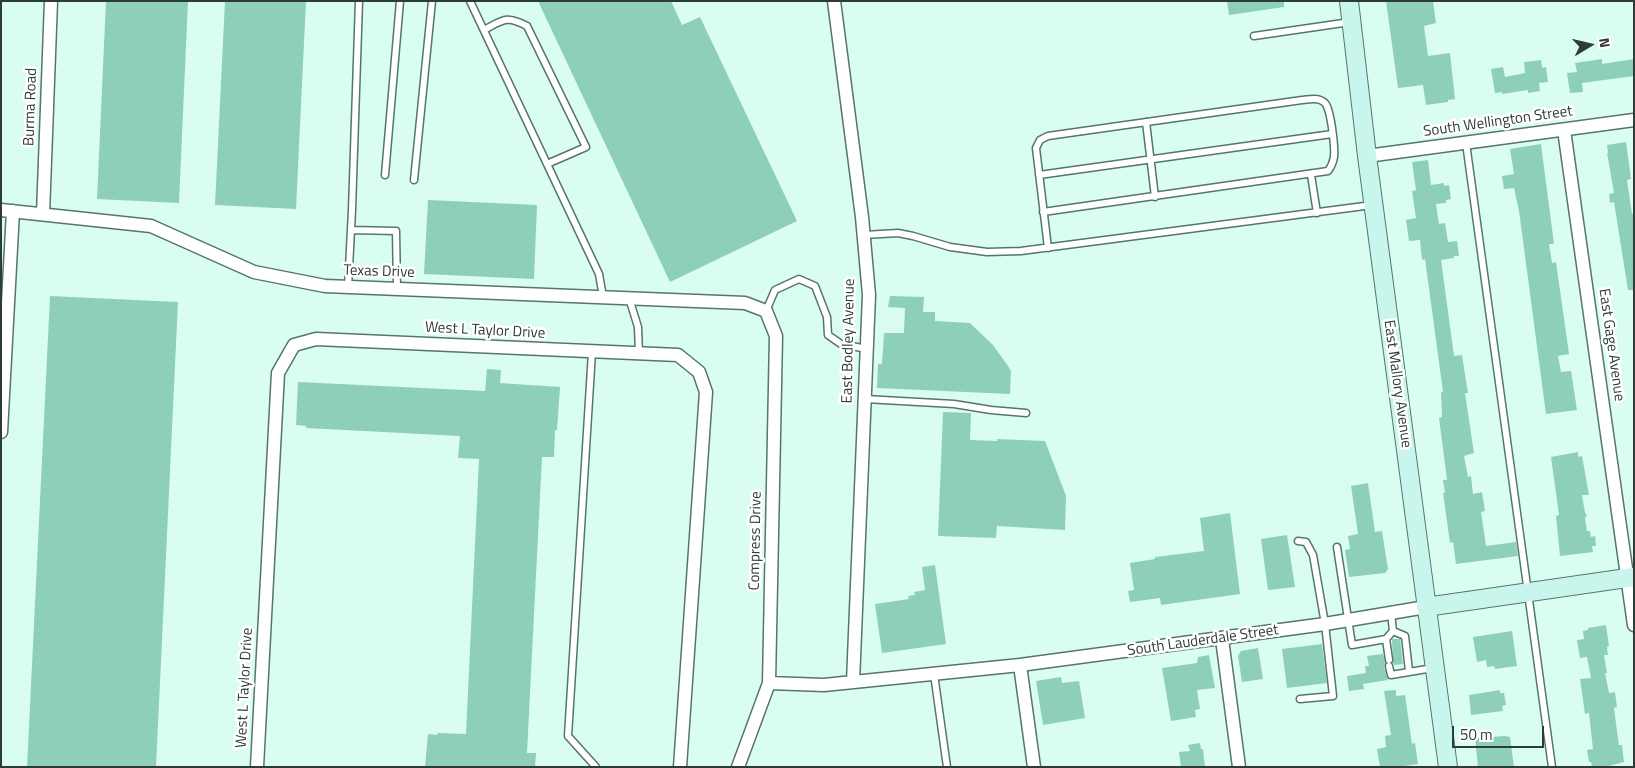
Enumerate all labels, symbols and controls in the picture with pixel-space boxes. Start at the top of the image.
north arrow [1565,20,1615,70]
text: N [1594,36,1616,49]
street label: Burma Road [21,68,41,146]
street label: South Wellington Street [1422,103,1574,141]
street label: Texas Drive [343,262,415,282]
street label: East Bodley Avenue [839,278,859,404]
street label: East Gage Avenue [1594,287,1628,403]
street label: West L Taylor Drive [424,319,546,343]
street label: East Mallory Avenue [1379,319,1415,449]
street label: Compress Drive [746,491,766,591]
street label: South Lauderdale Street [1126,621,1280,661]
street label: West L Taylor Drive [233,627,257,749]
scale bar [1455,716,1548,748]
text: 50 m [1460,723,1493,746]

